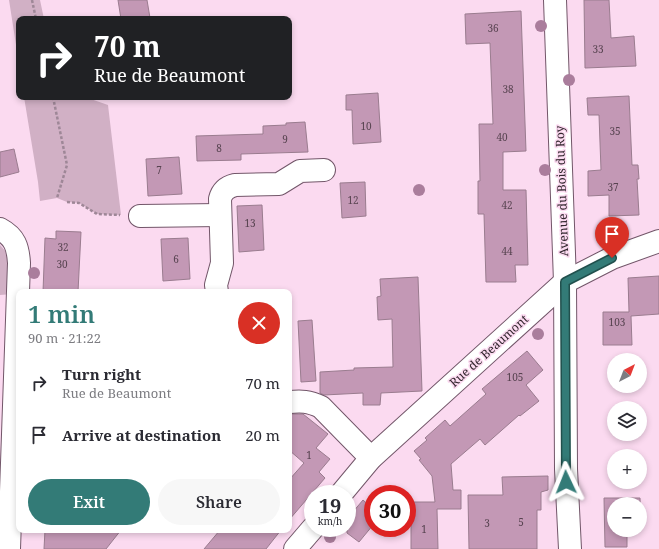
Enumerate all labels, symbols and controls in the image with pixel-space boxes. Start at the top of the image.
house number: 36 [487,21,499,35]
text: 70 m [94,27,161,65]
icon: right [28,32,80,84]
house number: 33 [592,42,604,56]
text: Rue de Beaumont [94,63,245,87]
house number: 38 [502,82,514,96]
house number: 10 [360,119,372,133]
house number: 35 [609,124,621,138]
street label: Avenue du Bois du Roy [551,125,572,257]
house number: 40 [496,130,508,144]
house number: 9 [282,132,288,146]
house number: 8 [216,141,222,155]
house number: 7 [156,163,162,177]
house number: 37 [607,180,619,194]
house number: 12 [347,193,359,207]
house number: 42 [501,198,513,212]
house number: 13 [244,216,256,230]
pin [595,217,629,258]
icon: arrive [601,223,623,245]
house number: 32 [57,240,69,254]
house number: 44 [501,244,513,258]
house number: 6 [173,252,179,266]
house number: 30 [56,257,68,271]
text: 1 min [28,297,95,330]
button: close [238,302,280,344]
street label: Rue de Beaumont [446,311,532,391]
house number: 103 [609,315,626,329]
text: 90 m · 21:22 [28,329,101,347]
north arrow [607,353,647,393]
map controls [607,353,647,537]
text: Turn right [62,364,141,384]
house number: 105 [507,370,523,384]
icon: right [28,372,50,394]
text: 70 m [245,373,280,393]
text: Rue de Beaumont [62,384,171,402]
button: layers [607,401,647,441]
icon: arrive [28,424,50,446]
text: Arrive at destination [62,425,221,445]
text: 20 m [245,425,280,445]
house number: 1 [306,448,312,462]
button: + [607,449,647,489]
position arrow [545,461,587,503]
button: Exit [28,479,150,525]
button: Share [158,479,280,525]
speed limit sign: 30 [364,485,416,537]
text: 19 [319,492,341,519]
button: − [607,497,647,537]
text: km/h [318,514,342,528]
house number: 5 [518,515,524,529]
house number: 3 [484,516,490,530]
house number: 1 [421,522,427,536]

